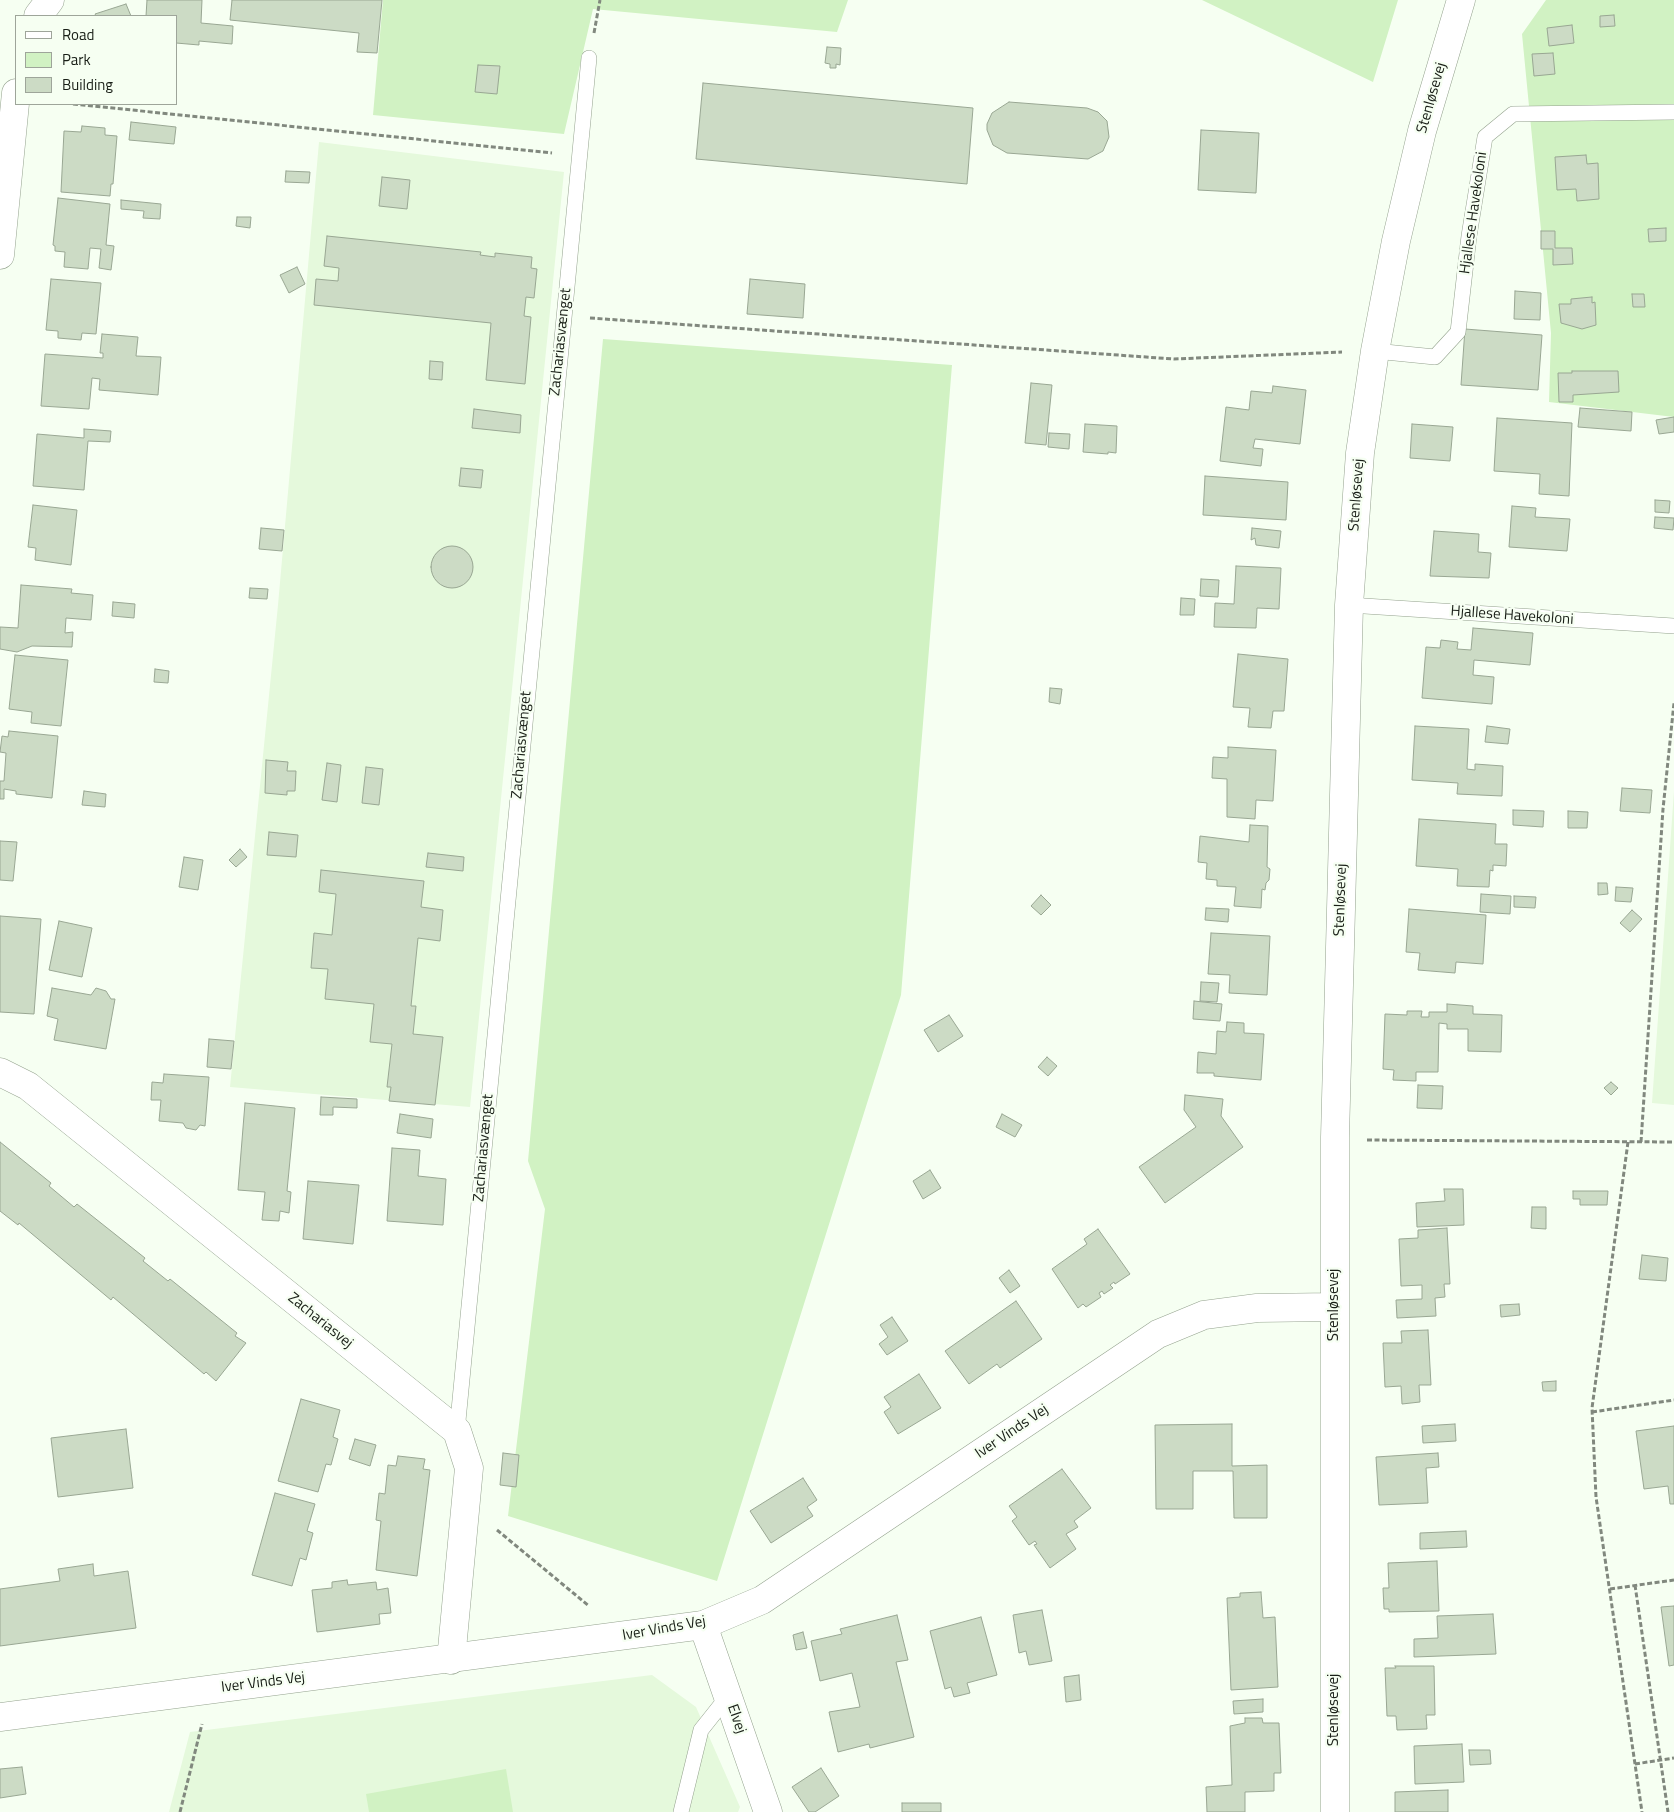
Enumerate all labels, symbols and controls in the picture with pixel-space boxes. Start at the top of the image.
legend [15,15,178,105]
text: Road [62,23,94,46]
text: Park [62,48,91,71]
street label: Stenløsevej [1413,61,1451,135]
text: Building [62,73,113,96]
street label: Hjallese Havekoloni [1457,151,1491,275]
street label: Zachariasvænget [546,287,576,397]
street label: Stenløsevej [1345,458,1369,532]
street label: Hjallese Havekoloni [1450,603,1574,629]
street label: Zachariasvænget [508,690,536,800]
street label: Stenløsevej [1331,863,1351,937]
street label: Zachariasvænget [470,1093,498,1203]
street label: Stenløsevej [1325,1269,1343,1341]
street label: Zachariasvej [284,1289,356,1353]
street label: Iver Vinds Vej [972,1401,1052,1463]
street label: Iver Vinds Vej [621,1613,707,1645]
street label: Iver Vinds Vej [220,1669,306,1697]
street label: Stenløsevej [1325,1674,1343,1746]
street label: Elvej [723,1702,749,1736]

